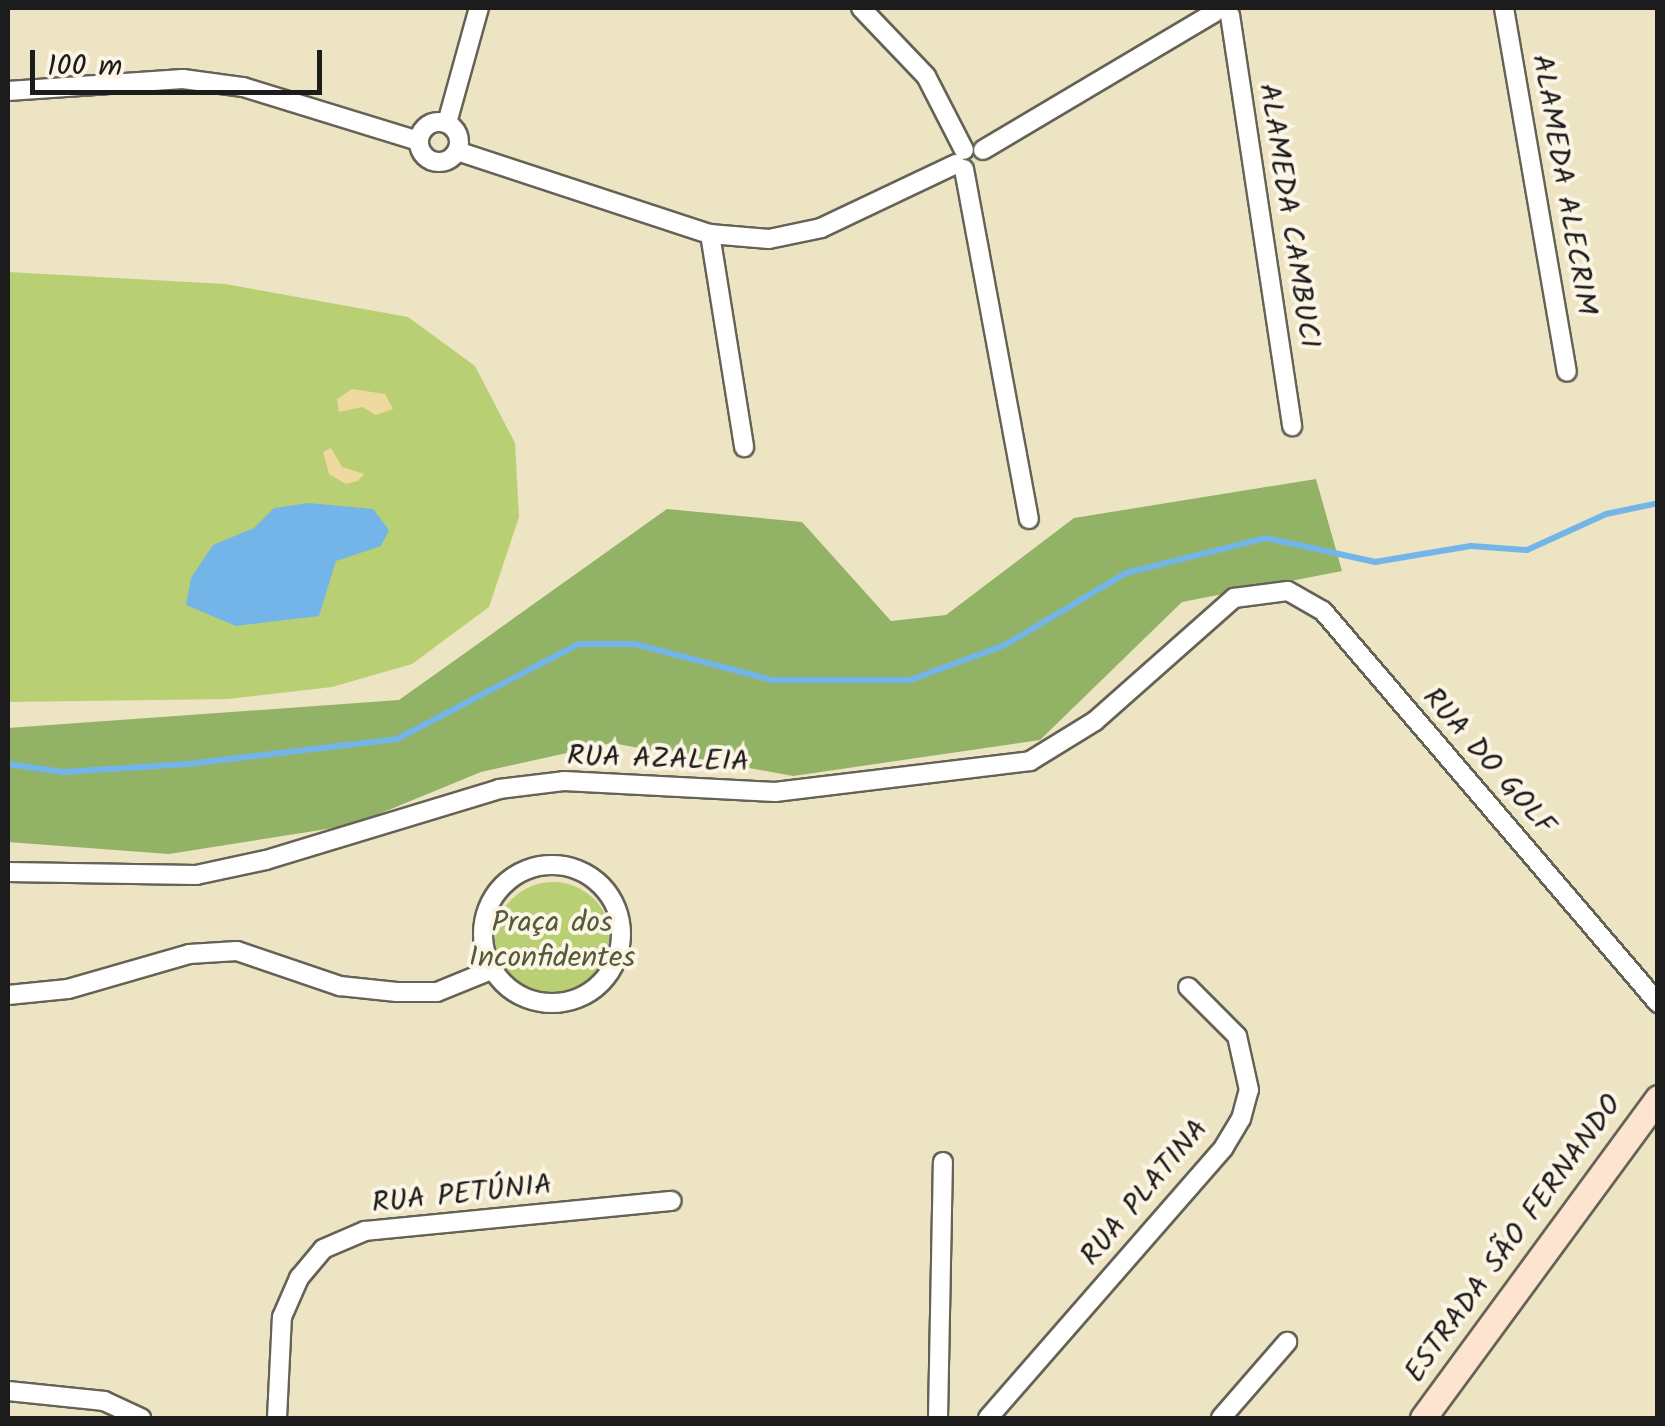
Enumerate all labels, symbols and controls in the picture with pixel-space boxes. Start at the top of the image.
scale bar [35,30,328,92]
text: 100 m [47,43,122,91]
street label: ALAMEDA ALECRIM [1522,52,1604,318]
street label: ALAMEDA CAMBUCI [1249,81,1327,351]
street label: RUA DO GOLF [1414,681,1562,843]
street label: RUA AZALEIA [566,739,750,781]
park label: Praça dos Inconfidentes [469,905,635,976]
street label: ESTRADA SÃO FERNANDO [1397,1088,1631,1390]
street label: RUA PLATINA [1073,1112,1217,1274]
street label: RUA PETÚNIA [370,1168,554,1222]

